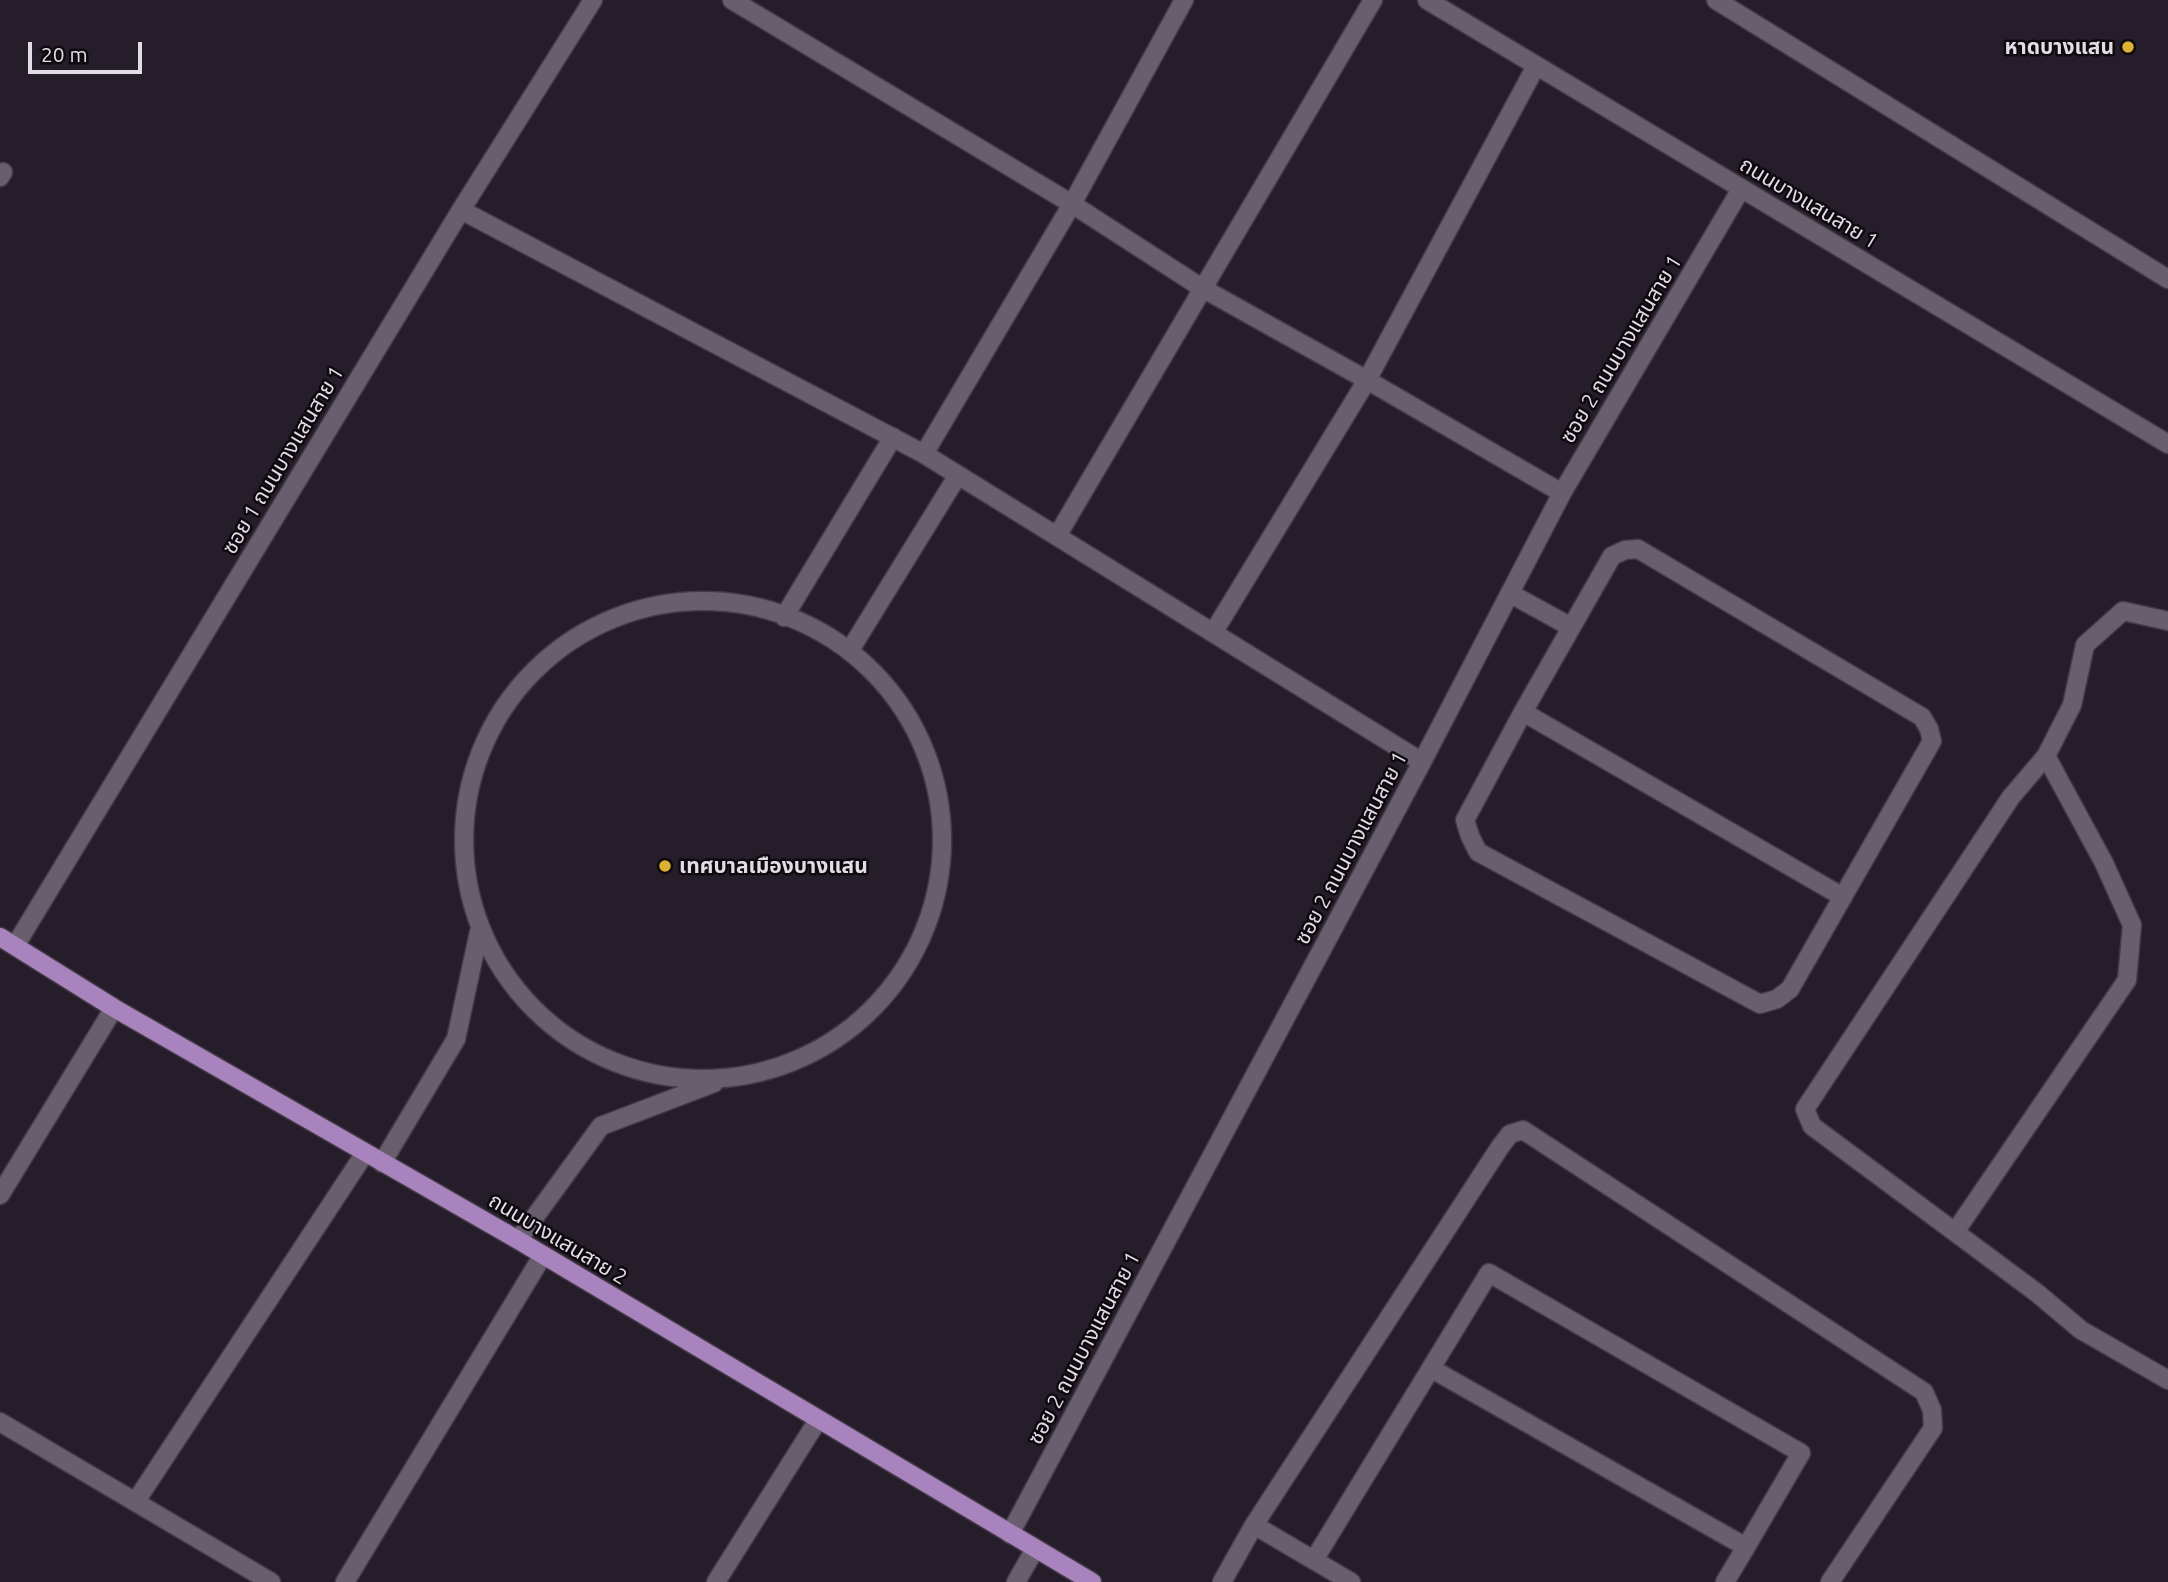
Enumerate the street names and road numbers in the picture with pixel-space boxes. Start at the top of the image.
street label: ถนนบางแสนสาย 1 [1735,152,1883,254]
street label: ซอย 2 ถนนบางแสนสาย 1 [1555,250,1687,448]
street label: ซอย 1 ถนนบางแสนสาย 1 [217,361,349,559]
street label: ซอย 2 ถนนบางแสนสาย 1 [1289,747,1413,949]
street label: ถนนบางแสนสาย 2 [484,1188,632,1290]
street label: ซอย 2 ถนนบางแสนสาย 1 [1022,1247,1146,1449]

